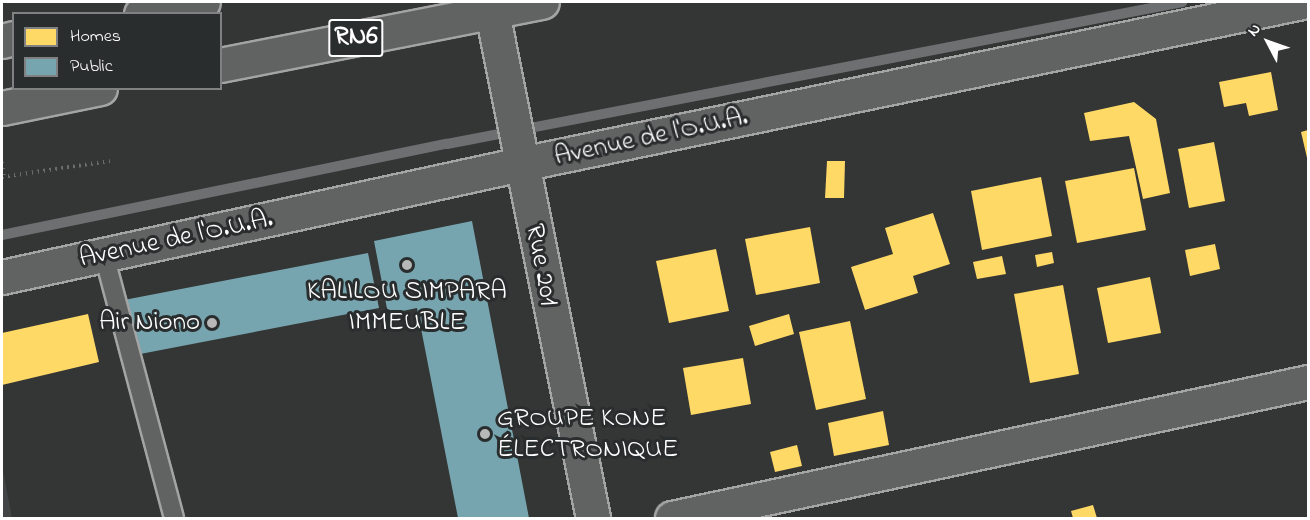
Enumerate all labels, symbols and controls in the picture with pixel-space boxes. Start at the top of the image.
legend [12,12,222,90]
north arrow [1238,12,1298,72]
road number: RN6 [328,15,385,61]
text: N [1242,18,1267,42]
text: Homes [70,24,121,50]
text: Public [70,54,113,80]
street label: Avenue de l'O.U.A. [551,101,751,173]
street label: Avenue de l'O.U.A. [76,203,276,275]
street label: Rue 201 [517,221,565,309]
marker: KALILOU SIMPARA IMMEUBLE [400,258,414,272]
place label: KALILOU SIMPARA IMMEUBLE [307,275,507,338]
place label: Air Niono [99,307,200,339]
marker: Air Niono [205,316,219,330]
place label: GROUPE KONE ÉLECTRONIQUE [497,402,678,465]
marker: GROUPE KONE ÉLECTRONIQUE [478,427,492,441]

